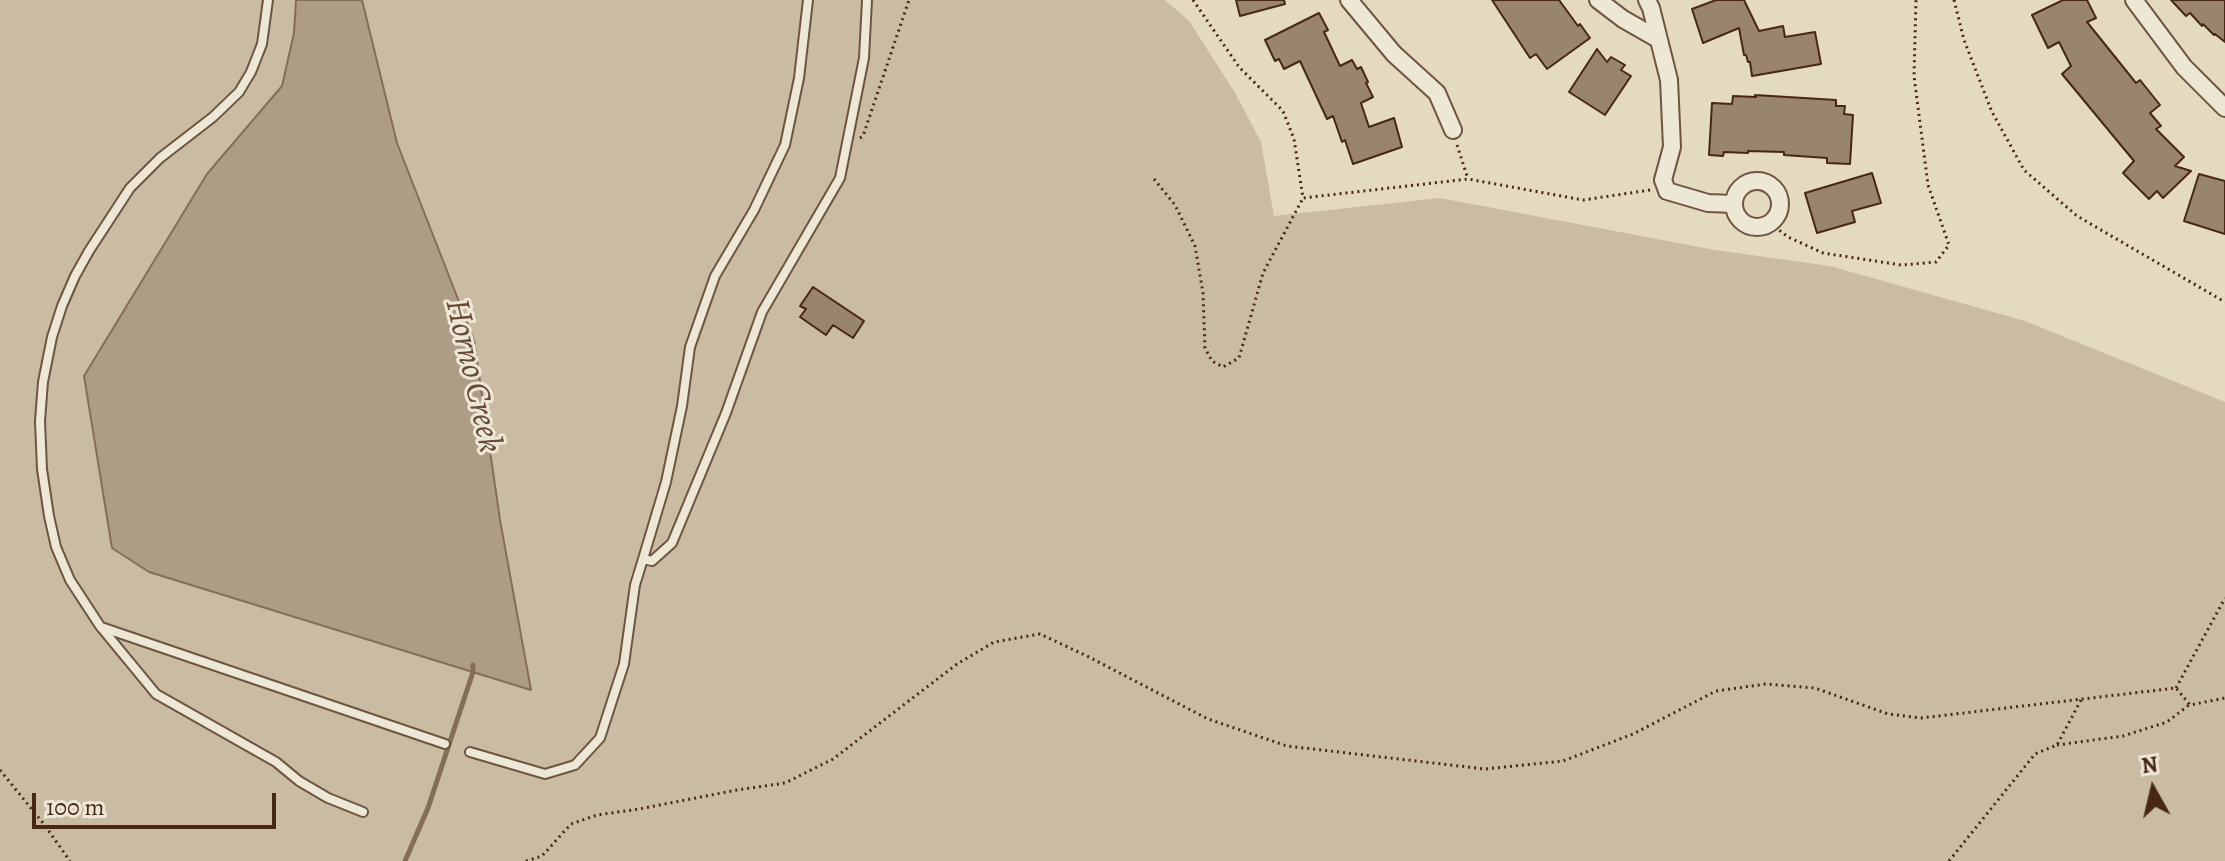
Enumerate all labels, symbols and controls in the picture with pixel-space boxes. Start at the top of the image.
water label: Horno Creek [435,295,509,457]
north arrow [2113,749,2193,829]
text: N [2140,749,2160,781]
scale bar [36,777,280,827]
text: 100 m [46,791,105,823]

